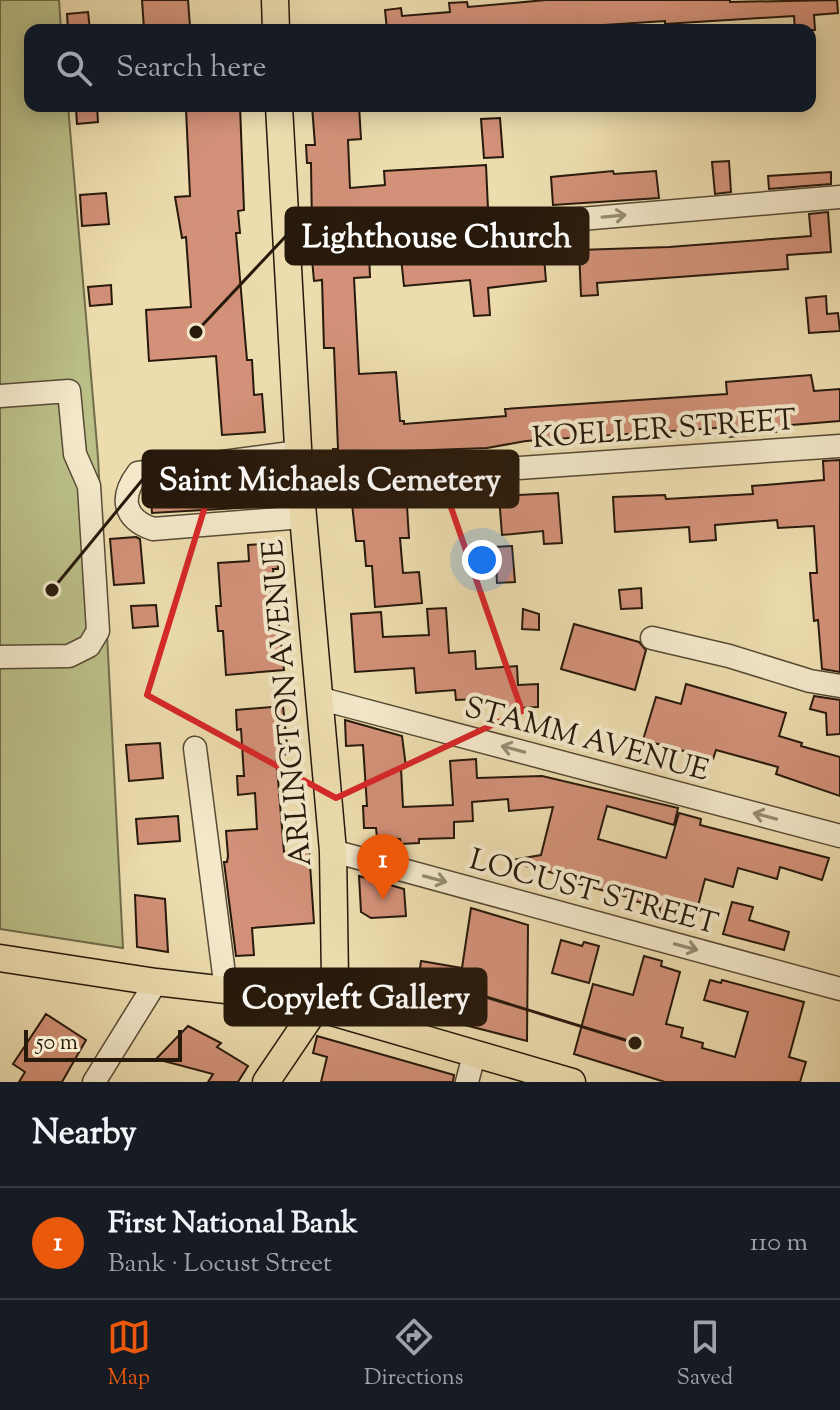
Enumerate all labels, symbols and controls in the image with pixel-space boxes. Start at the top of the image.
search box [24,24,816,112]
icon: search [52,46,96,90]
text: Search here [116,47,266,90]
callout: Lighthouse Church [286,208,588,264]
one-way arrow [600,208,627,223]
text: Lighthouse Church [302,216,572,262]
street label: KOELLER STREET [531,400,797,461]
callout: Saint Michaels Cemetery [143,451,518,507]
text: Saint Michaels Cemetery [159,459,501,505]
street label: ARLINGTON AVENUE [253,538,324,868]
your location [462,540,502,580]
street label: STAMM AVENUE [459,687,713,794]
one-way arrow [501,741,527,756]
one-way arrow [752,807,778,822]
pin: 1 [357,834,409,900]
street label: LOCUST STREET [464,840,722,947]
one-way arrow [422,872,448,887]
one-way arrow [673,941,699,956]
callout: Copyleft Gallery [225,969,486,1025]
text: Copyleft Gallery [242,977,470,1023]
scale bar [24,1026,182,1062]
text: 50 m [36,1028,78,1060]
text: Nearby [32,1110,137,1159]
text: First National Bank [108,1203,358,1246]
text: 1 [54,1225,62,1262]
text: 110 m [750,1225,808,1262]
text: Bank · Locust Street [108,1246,332,1283]
tab: Map [107,1315,151,1395]
tab: Directions [364,1315,463,1395]
tab: Saved [677,1315,733,1395]

